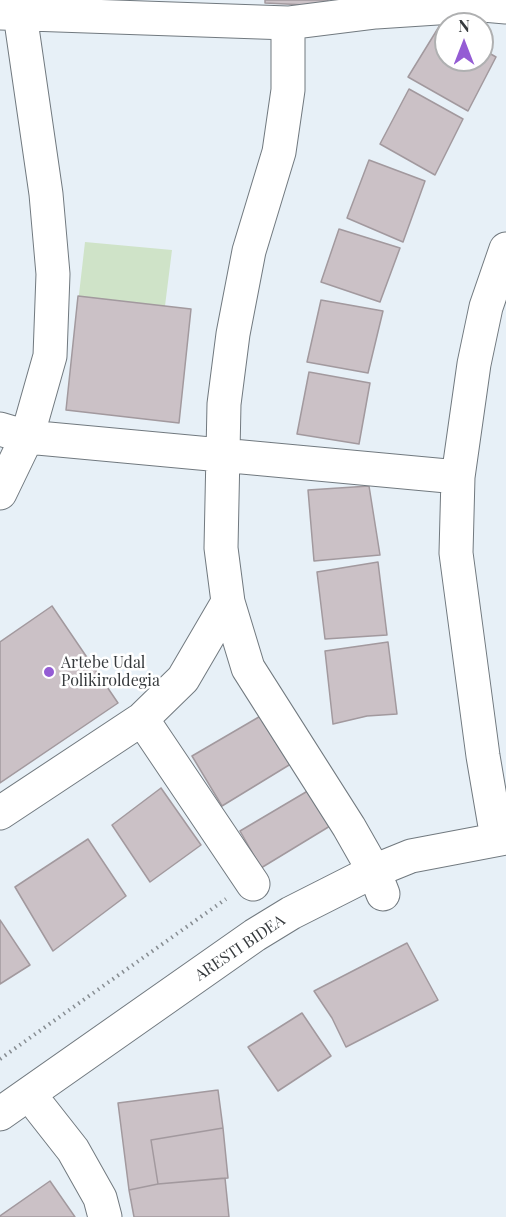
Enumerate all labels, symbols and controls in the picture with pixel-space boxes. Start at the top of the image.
north arrow [434,12,494,72]
text: N [458,15,470,36]
place label: Artebe Udal Polikiroldegia [61,653,160,691]
marker: Artebe Udal Polikiroldegia [42,665,56,679]
street label: ARESTI BIDEA [191,911,289,985]

